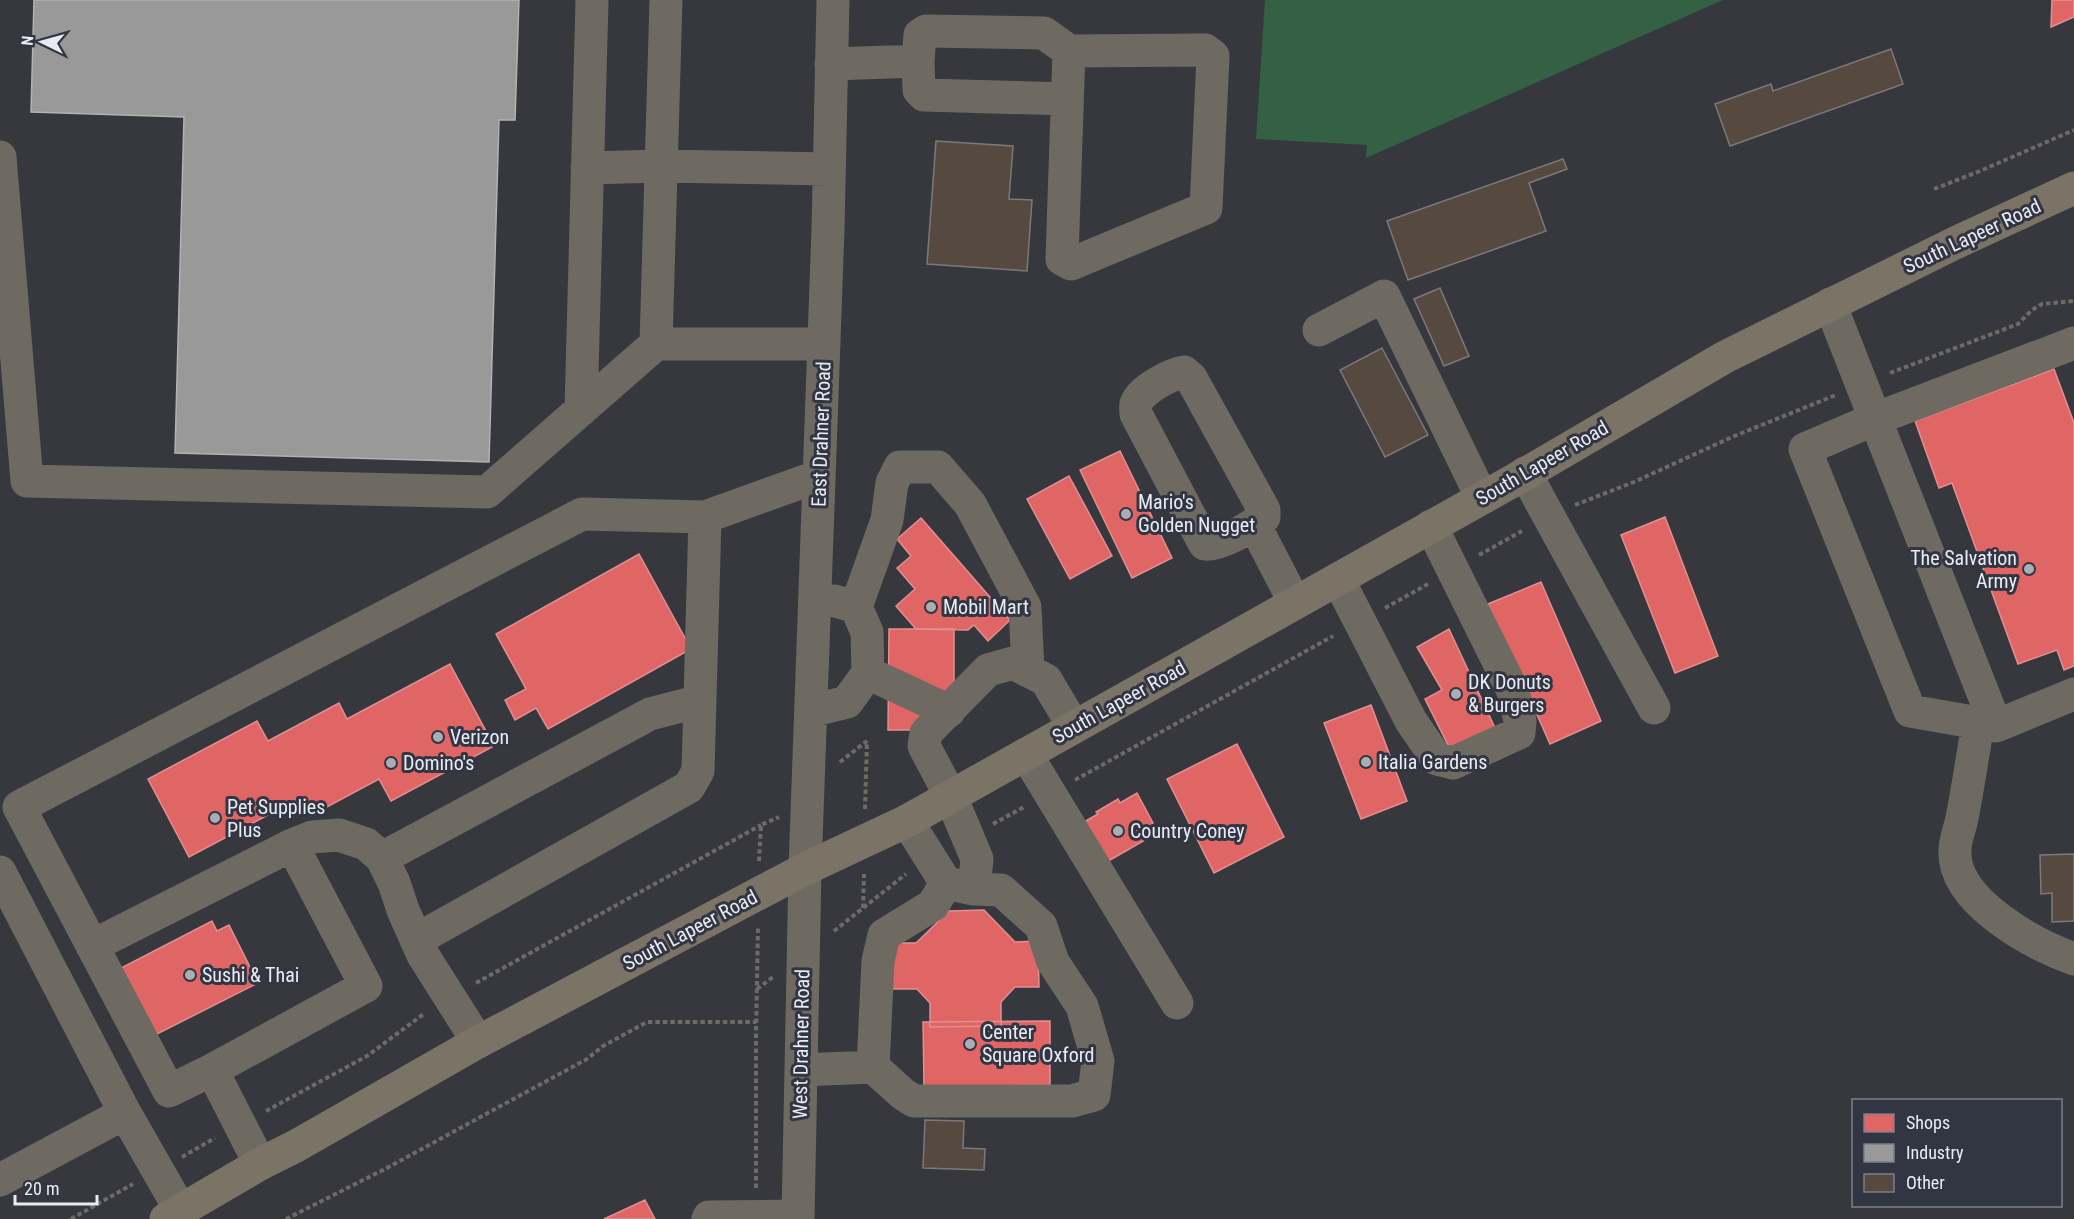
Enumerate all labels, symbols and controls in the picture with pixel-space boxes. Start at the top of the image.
north arrow [12,12,72,72]
text: N [18,35,37,46]
street label: South Lapeer Road [1900,194,2044,278]
street label: East Drahner Road [806,361,836,507]
street label: South Lapeer Road [1472,415,1612,511]
place label: Mario's Golden Nugget [1138,490,1255,537]
marker: Mario's Golden Nugget [1119,507,1133,521]
place label: The Salvation Army [1910,546,2017,593]
marker: The Salvation Army [2022,562,2036,576]
place label: Mobil Mart [943,595,1029,619]
marker: Mobil Mart [924,600,938,614]
street label: South Lapeer Road [1048,655,1190,749]
place label: DK Donuts & Burgers [1468,670,1551,717]
marker: DK Donuts & Burgers [1449,687,1463,701]
place label: Verizon [450,725,509,749]
marker: Verizon [431,730,445,744]
place label: Italia Gardens [1378,750,1487,774]
place label: Domino's [403,751,474,775]
marker: Italia Gardens [1359,755,1373,769]
marker: Domino's [384,756,398,770]
place label: Pet Supplies Plus [227,795,325,842]
marker: Pet Supplies Plus [208,811,222,825]
place label: Country Coney [1130,819,1244,843]
marker: Country Coney [1111,824,1125,838]
street label: South Lapeer Road [619,884,761,976]
place label: Sushi & Thai [202,963,299,987]
marker: Sushi & Thai [183,968,197,982]
street label: West Drahner Road [788,969,814,1119]
place label: Center Square Oxford [982,1020,1095,1067]
marker: Center Square Oxford [963,1037,977,1051]
legend [1852,1099,2062,1207]
text: Shops [1906,1112,1950,1133]
text: Industry [1906,1142,1964,1163]
scale bar [15,1168,98,1206]
text: Other [1906,1172,1945,1193]
text: 20 m [24,1178,59,1199]

